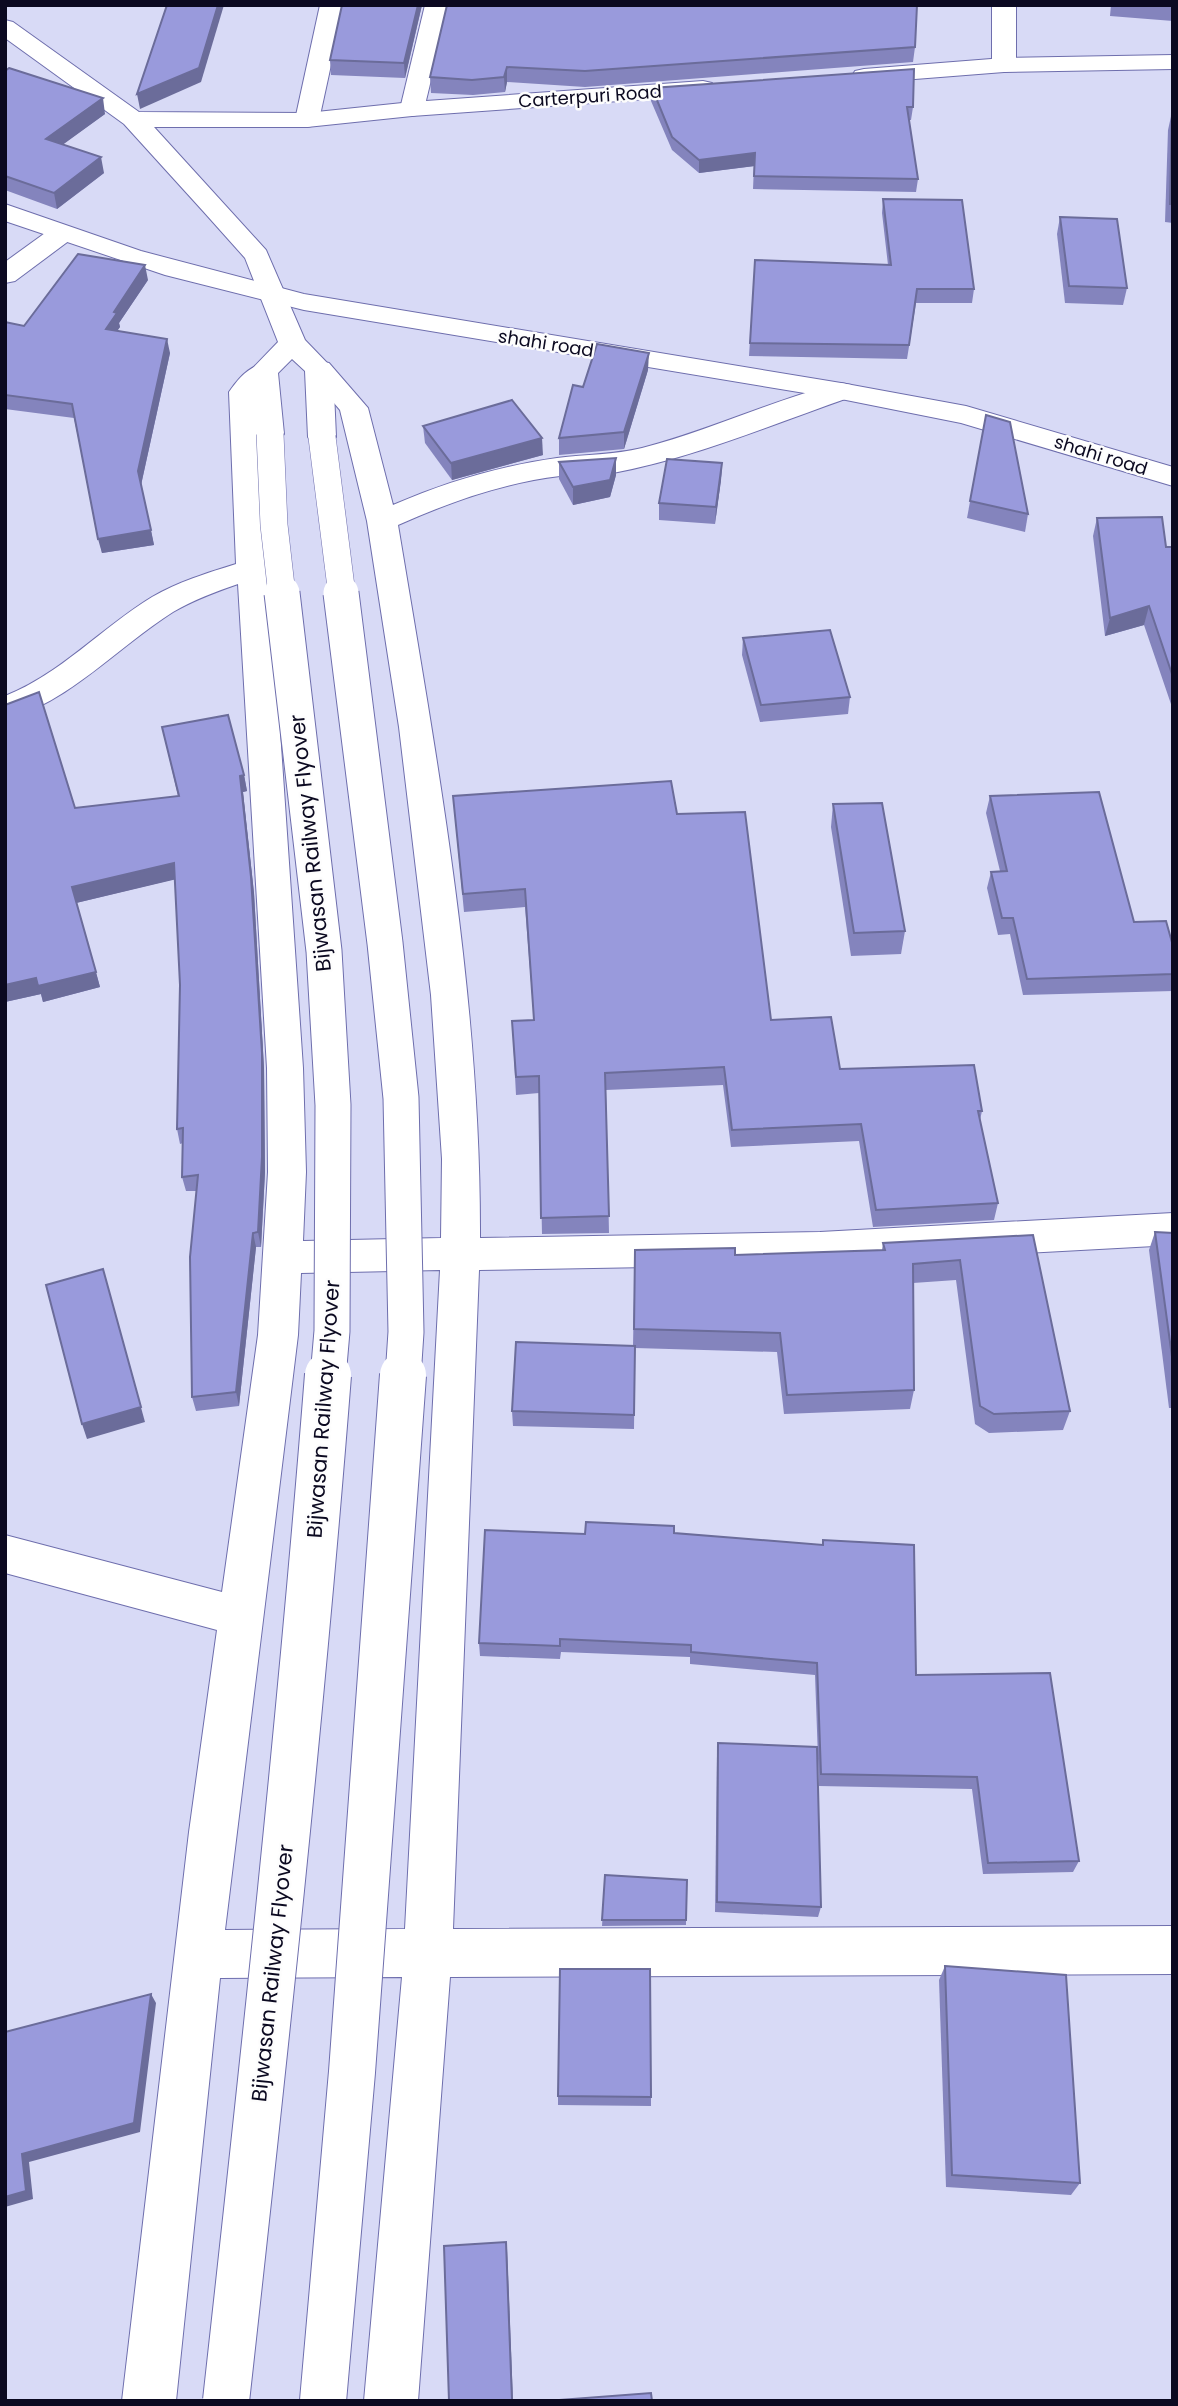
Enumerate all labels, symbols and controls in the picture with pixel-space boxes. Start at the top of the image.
street label: Carterpuri Road [517,79,663,113]
street label: shahi road [496,323,596,363]
street label: shahi road [1051,429,1151,481]
street label: Bijwasan Railway Flyover [282,713,338,973]
street label: Bijwasan Railway Flyover [300,1279,346,1539]
street label: Bijwasan Railway Flyover [244,1843,300,2103]

